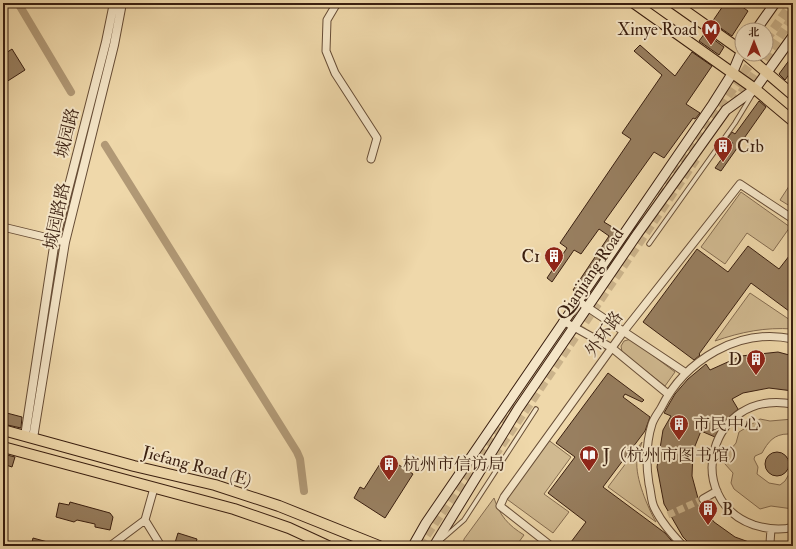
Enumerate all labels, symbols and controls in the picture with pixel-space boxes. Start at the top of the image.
metro station icon: Xinye Road [700,18,722,46]
place label: Xinye Road [617,19,698,41]
north arrow [734,22,774,62]
text: 北 [749,26,760,39]
street label: 城园路 [51,106,83,160]
building icon: C1b [712,135,734,163]
place label: C1b [737,136,764,157]
street label: 城园路路 [40,181,74,251]
street label: Qianjiang Road [552,224,629,324]
building icon: C1 [543,245,565,273]
place label: C1 [521,246,540,267]
street label: 外环路 [581,307,627,361]
building icon: D [745,348,767,376]
place label: D [728,349,742,370]
building icon: 市民中心 [668,413,690,441]
place label: 市民中心 [693,414,761,435]
street label: Jiefang Road (E) [139,441,254,492]
library icon: J（杭州市图书馆） [578,444,600,472]
place label: J（杭州市图书馆） [602,445,746,467]
building icon: 杭州市信访局 [378,453,400,481]
place label: 杭州市信访局 [403,454,505,475]
building icon: B [697,498,719,526]
place label: B [722,499,733,520]

